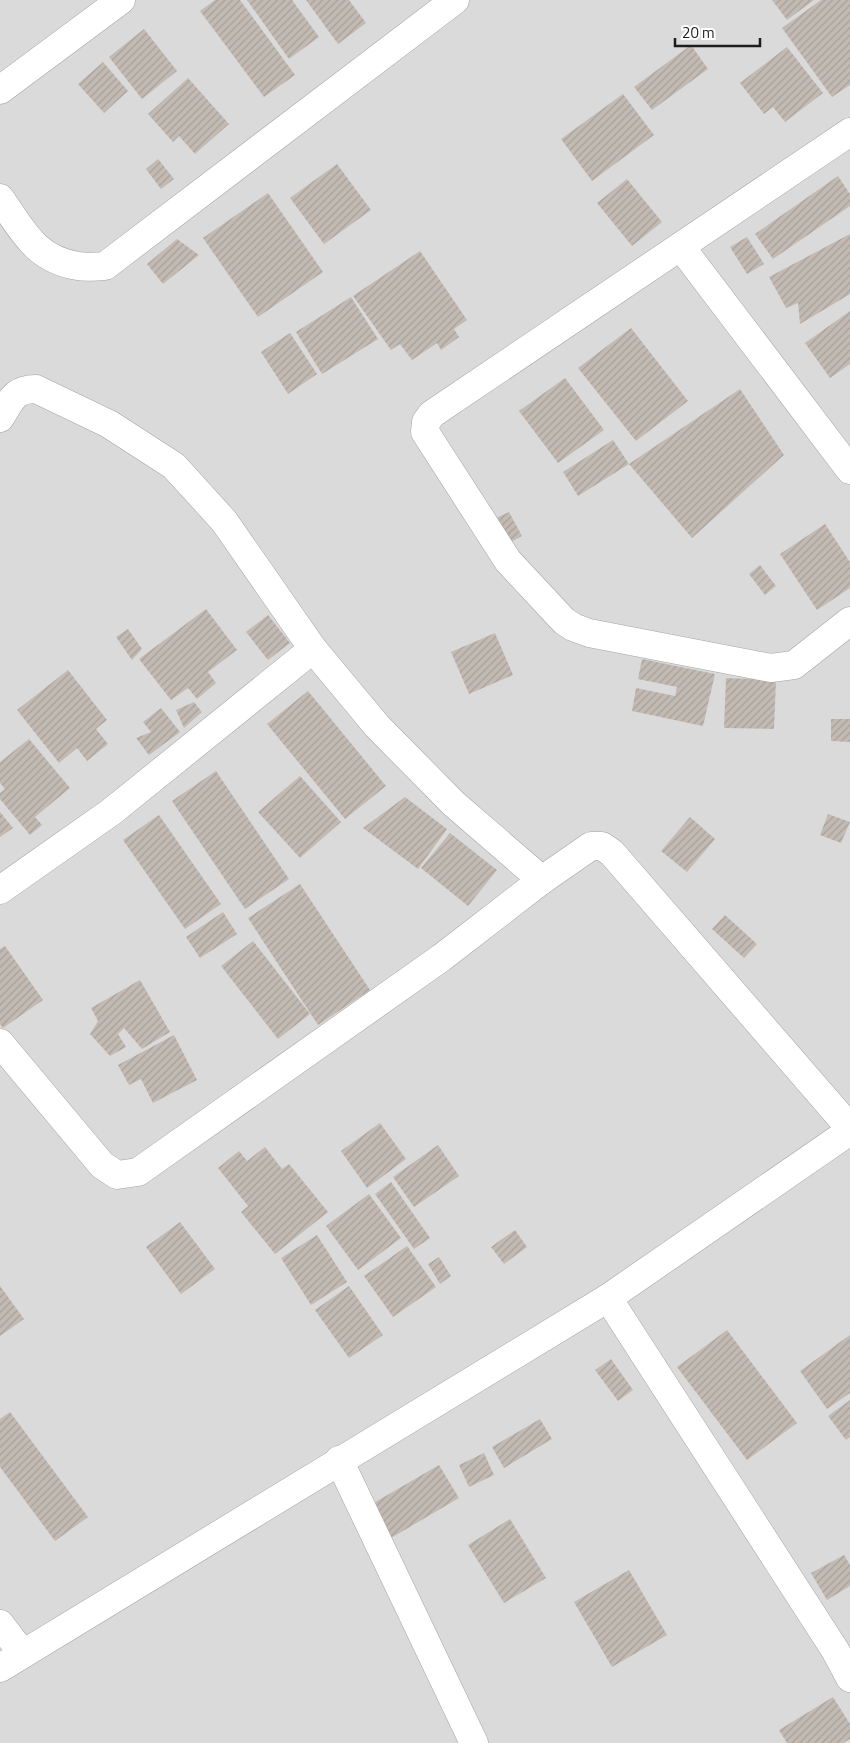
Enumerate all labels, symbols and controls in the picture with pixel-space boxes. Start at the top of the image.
scale bar [675,15,760,47]
text: 20 m [682,21,715,44]

